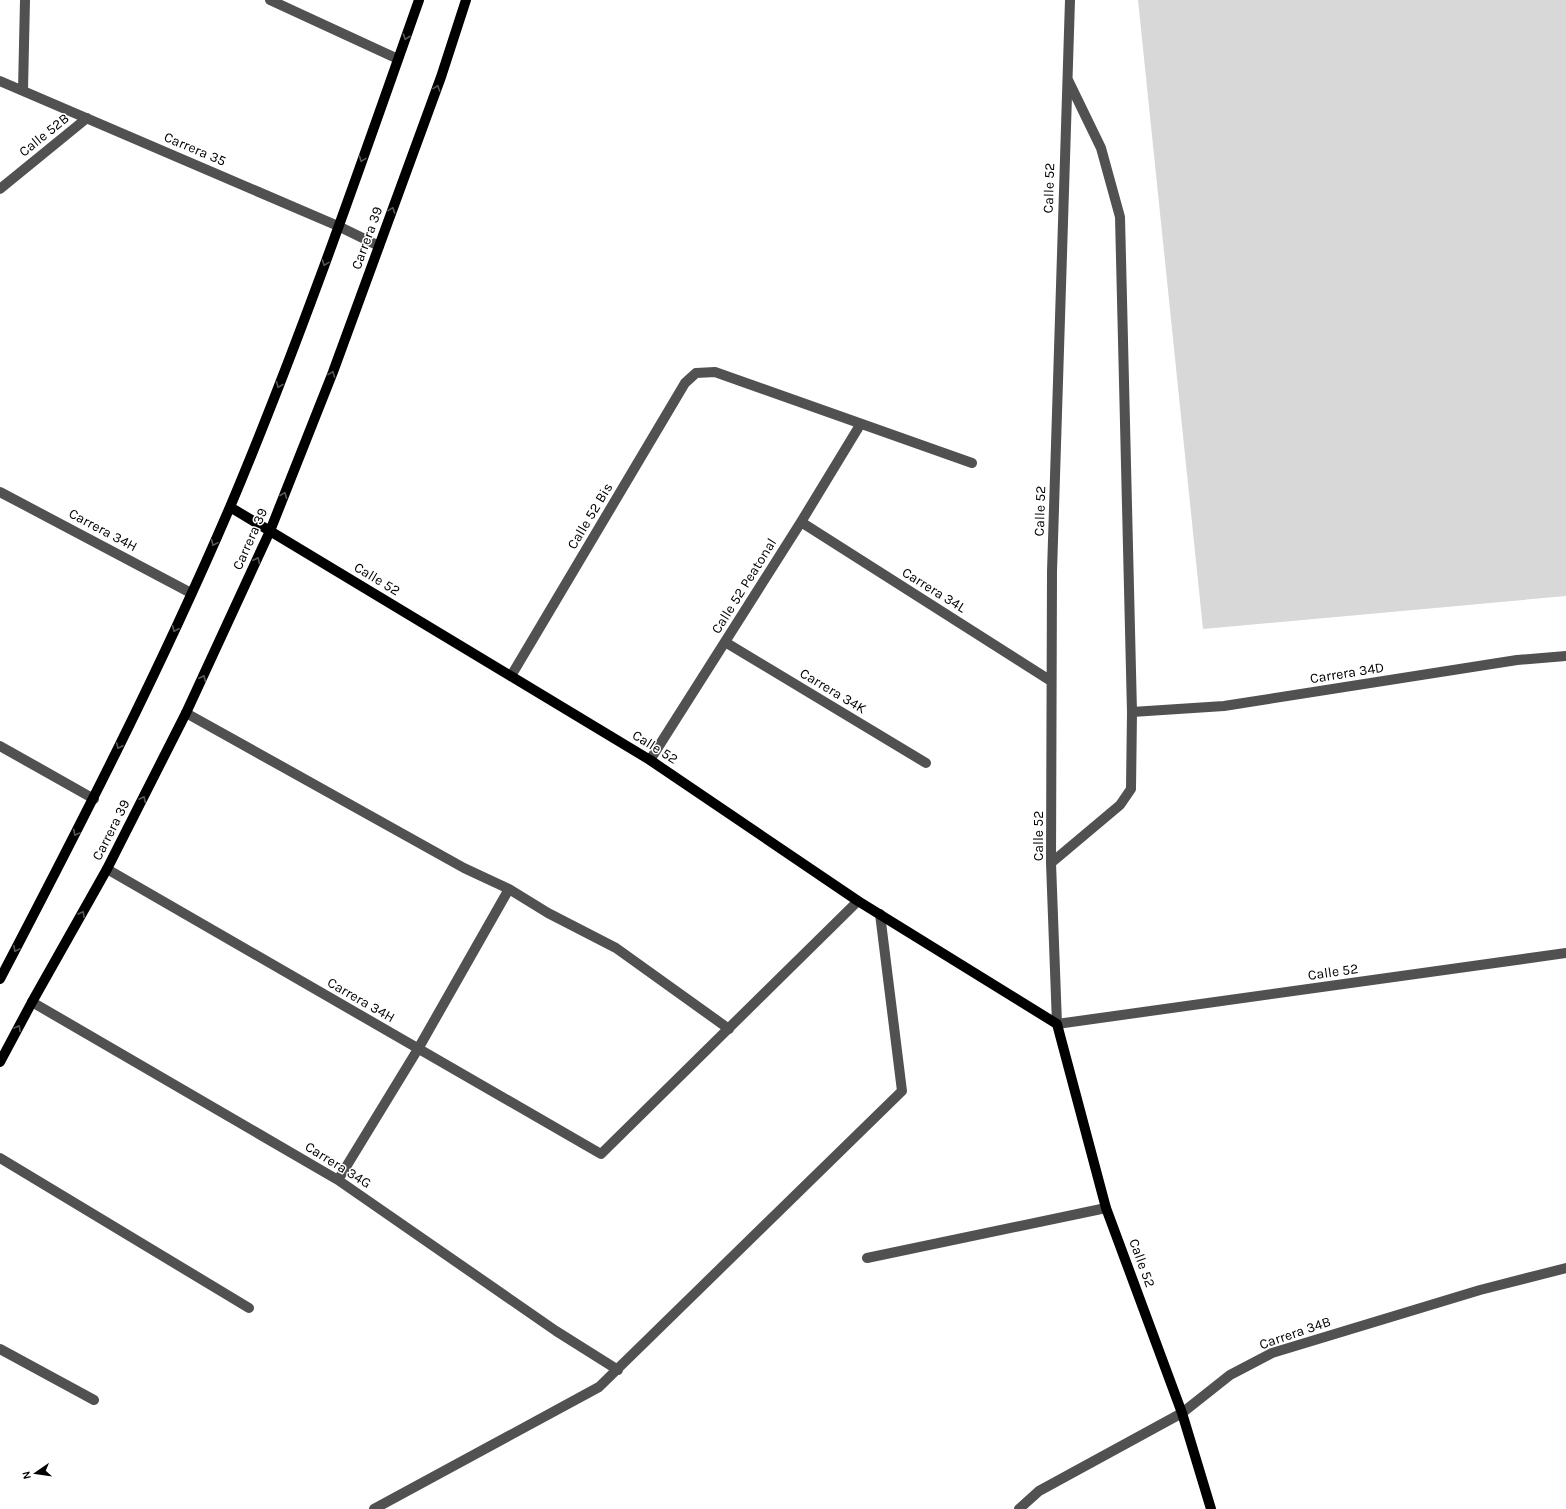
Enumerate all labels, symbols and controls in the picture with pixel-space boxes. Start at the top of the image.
one-way arrow [402,33,411,40]
one-way arrow [433,84,441,91]
street label: Calle 52B [16,110,72,160]
street label: Carrera 35 [161,128,229,170]
one-way arrow [358,156,367,163]
street label: Calle 52 [1040,162,1058,214]
street label: Carrera 39 [348,204,386,272]
one-way arrow [388,206,396,213]
one-way arrow [321,259,329,266]
one-way arrow [328,370,336,377]
one-way arrow [276,381,284,388]
street label: Calle 52 Bis [564,480,616,552]
street label: Calle 52 [1031,485,1049,537]
one-way arrow [280,491,288,498]
street label: Carrera 34H [66,505,140,555]
street label: Carrera 39 [229,505,271,573]
street label: Calle 52 Peatonal [708,535,780,637]
one-way arrow [211,538,219,546]
one-way arrow [252,557,260,564]
street label: Calle 52 [351,559,403,599]
street label: Carrera 34L [899,564,970,617]
one-way arrow [172,624,180,632]
street label: Carrera 34D [1309,659,1385,687]
street label: Carrera 34K [797,665,870,718]
one-way arrow [198,675,206,682]
street label: Calle 52 [629,726,681,768]
one-way arrow [116,742,124,750]
one-way arrow [138,796,145,804]
street label: Carrera 39 [88,797,134,863]
street label: Calle 52 [1030,811,1047,861]
one-way arrow [73,829,81,837]
one-way arrow [77,911,84,918]
one-way arrow [13,944,20,952]
street label: Calle 52 [1307,960,1359,984]
street label: Carrera 34H [324,974,398,1026]
one-way arrow [13,1024,21,1032]
street label: Carrera 34G [302,1138,374,1192]
street label: Calle 52 [1125,1236,1159,1290]
street label: Carrera 34B [1257,1313,1333,1353]
north arrow [16,1453,56,1493]
text: N [20,1470,34,1480]

